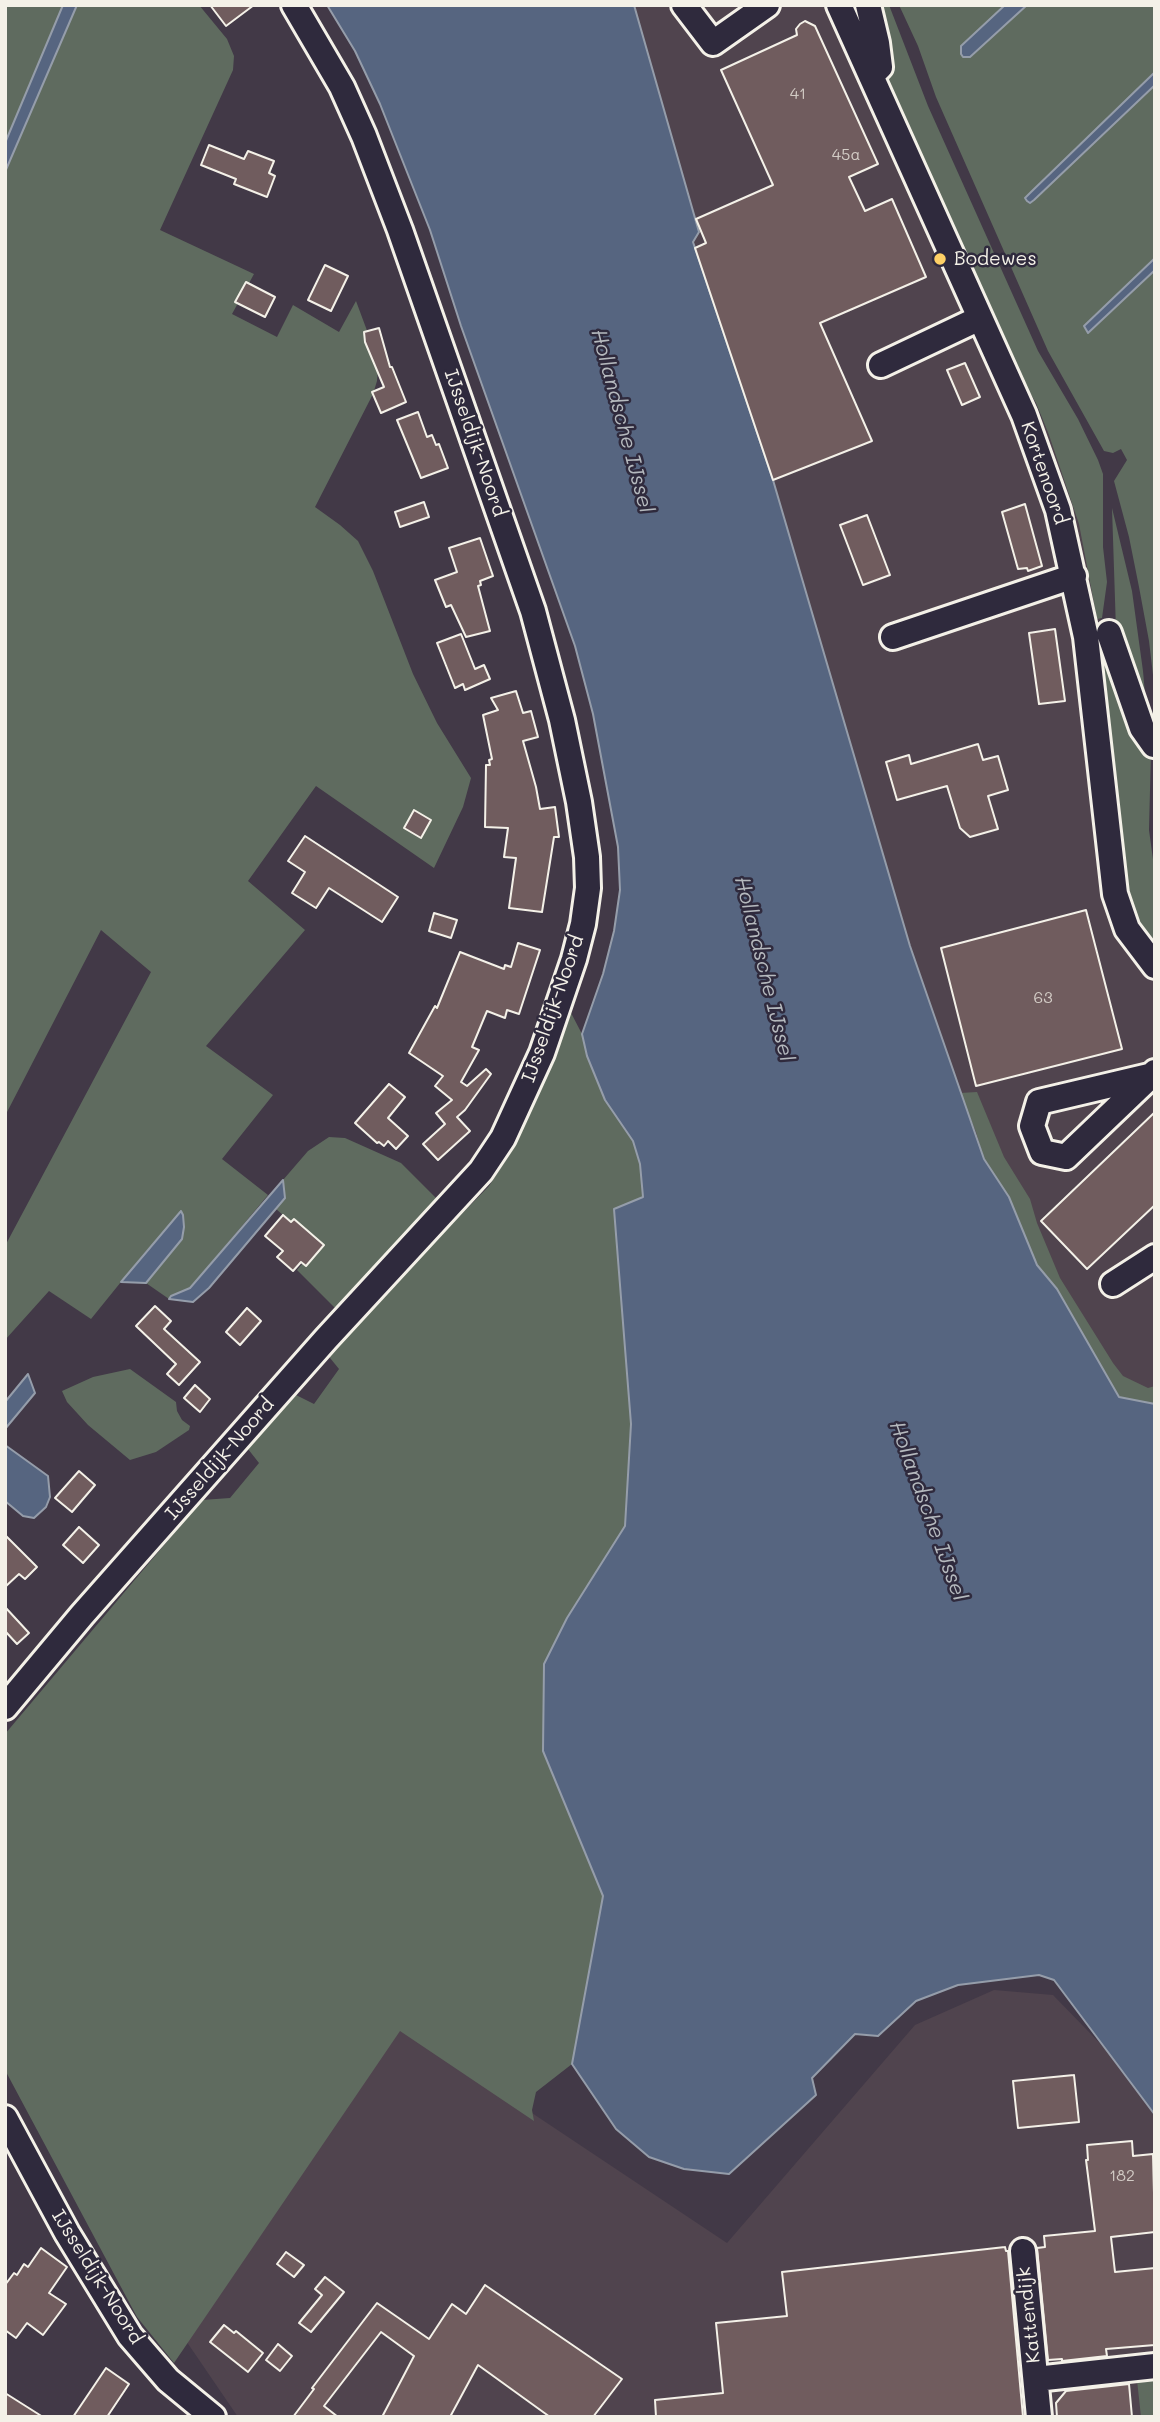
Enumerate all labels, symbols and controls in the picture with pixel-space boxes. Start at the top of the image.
house number: 41 [790,84,806,104]
house number: 45a [832,145,860,165]
place label: Bodewes [954,248,1037,270]
marker: Bodewes [932,251,948,267]
water label: Hollandsche IJssel [585,326,659,516]
street label: IJsseldijk-Noord [439,366,511,520]
street label: Kortenoord [1016,419,1072,527]
water label: Hollandsche IJssel [729,874,799,1064]
street label: IJsseldijk-Noord [517,932,589,1086]
house number: 63 [1033,988,1053,1008]
street label: IJsseldijk-Noord [161,1393,279,1525]
water label: Hollandsche IJssel [884,1418,972,1604]
house number: 182 [1109,2166,1135,2186]
street label: IJsseldijk-Noord [46,2206,148,2348]
street label: Kattendijk [1013,2266,1045,2364]

